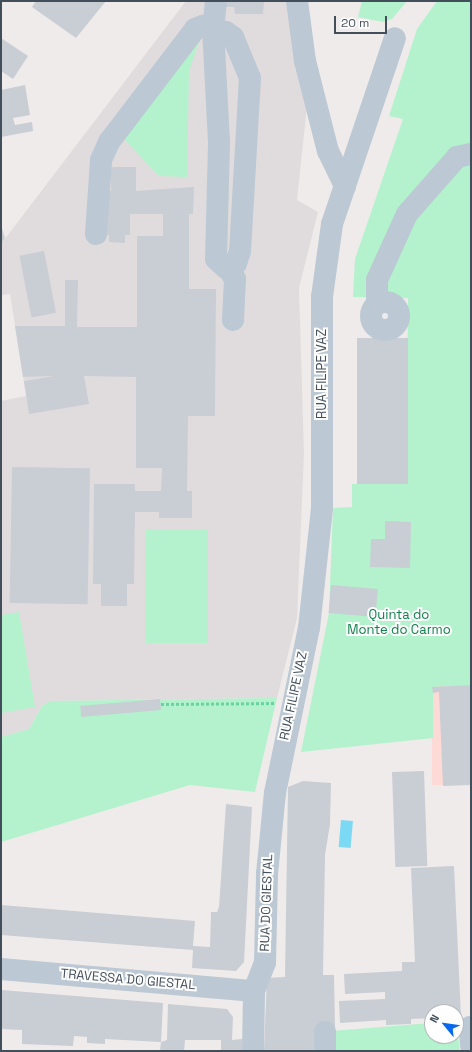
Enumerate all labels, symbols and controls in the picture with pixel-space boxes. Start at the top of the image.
scale bar [336,8,389,34]
text: 20 m [341,15,369,31]
street label: RUA FILIPE VAZ [314,329,330,419]
park label: Quinta do Monte do Carmo [347,608,451,639]
street label: RUA FILIPE VAZ [277,650,311,742]
street label: RUA DO GIESTAL [258,854,276,952]
street label: TRAVESSA DO GIESTAL [60,966,196,994]
north arrow [424,1004,464,1044]
text: N [426,1012,442,1025]

